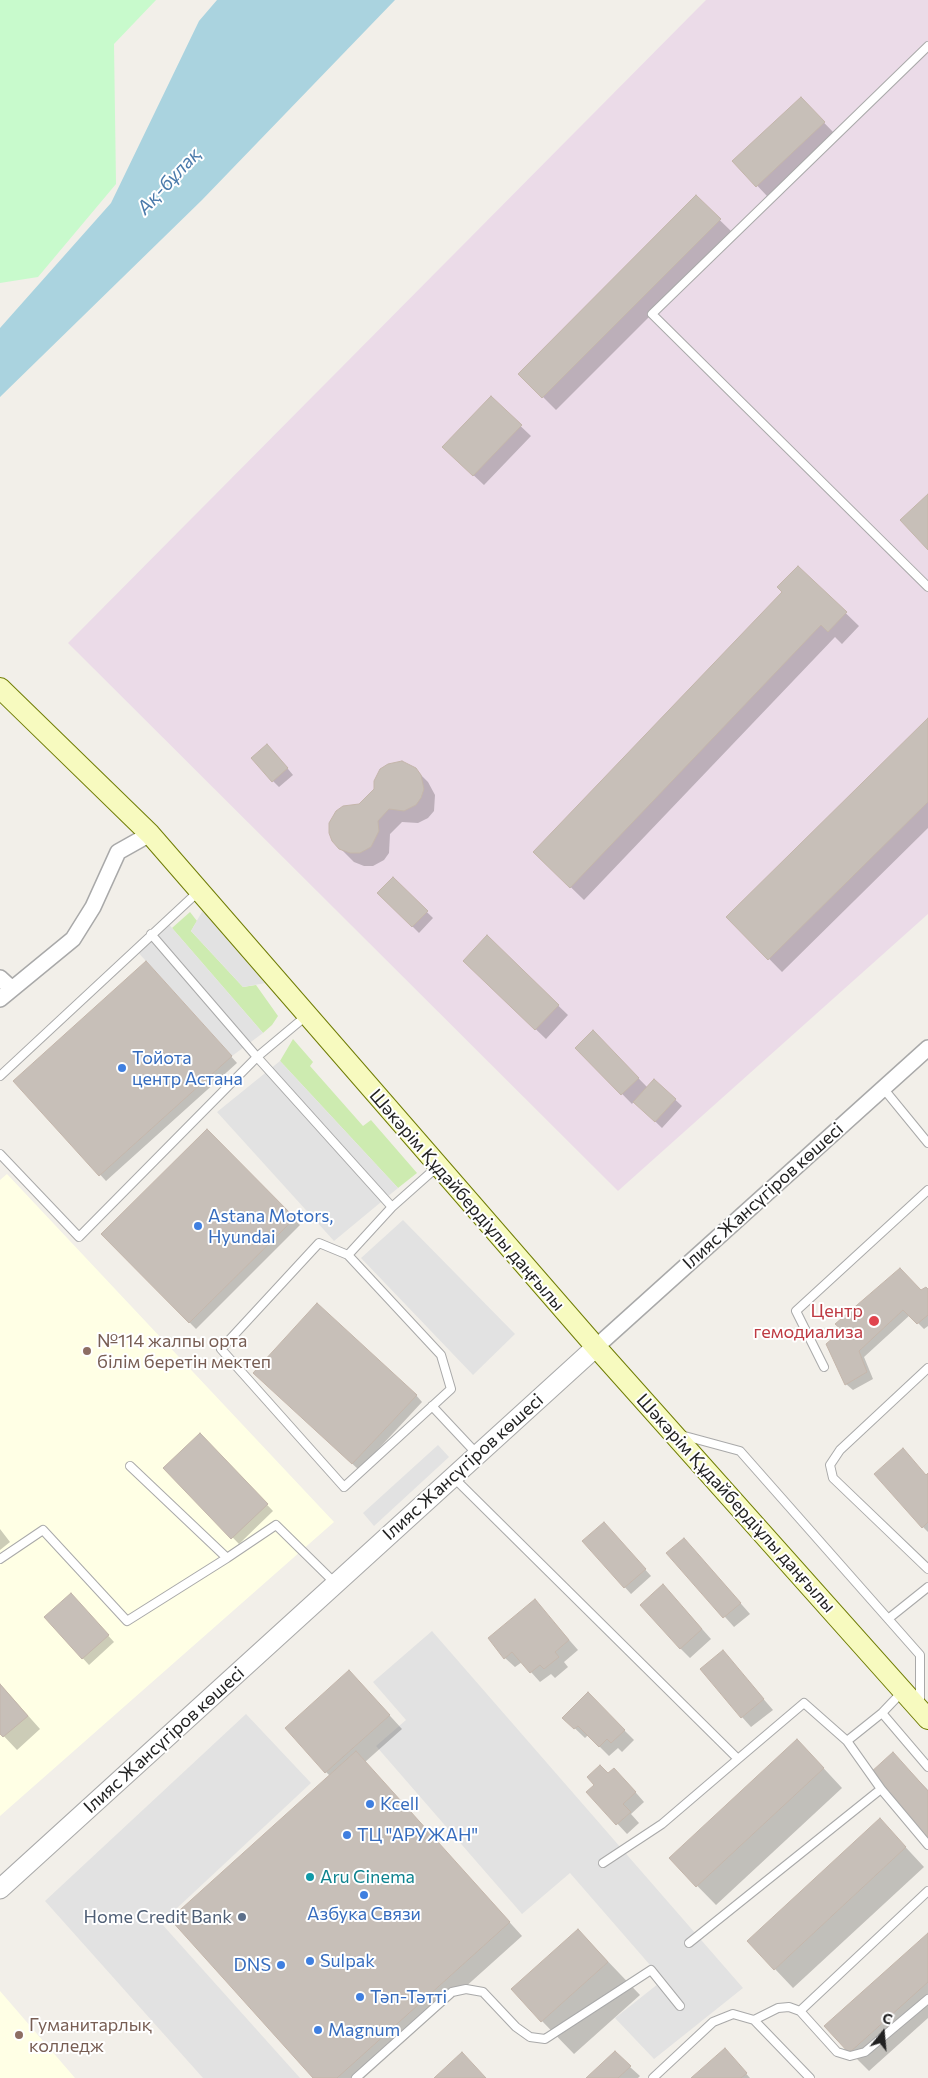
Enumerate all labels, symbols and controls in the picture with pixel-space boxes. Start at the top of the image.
water label: Ақ-бұлақ [132,143,206,219]
place label: Тойота центр Астана [132,1047,243,1090]
marker: Тойота центр Астана [116,1062,128,1074]
street label: Шәкәрім Құдайбердіұлы даңғылы [365,1085,569,1315]
street label: Ілияс Жансүгіров көшесі [678,1118,848,1274]
place label: Astana Motors, Hyundai [208,1205,333,1248]
marker: Astana Motors, Hyundai [192,1220,204,1232]
place label: Центр гемодиализа [753,1300,863,1342]
marker: Центр гемодиализа [867,1314,881,1328]
place label: №114 жалпы орта білім беретін мектеп [97,1330,271,1372]
marker: №114 жалпы орта білім беретін мектеп [81,1345,93,1357]
street label: Ілияс Жансүгіров көшесі [378,1389,548,1545]
street label: Шәкәрім Құдайбердіұлы даңғылы [632,1389,840,1617]
street label: Ілияс Жансүгіров көшесі [79,1662,249,1818]
place label: Kcell [380,1793,419,1815]
marker: Kcell [364,1798,376,1810]
place label: ТЦ "АРУЖАН" [357,1824,478,1846]
marker: ТЦ "АРУЖАН" [341,1829,353,1841]
place label: Aru Cinema [320,1866,415,1888]
marker: Aru Cinema [304,1871,316,1883]
marker: Азбука Связи [358,1889,370,1901]
place label: Азбука Связи [307,1903,421,1925]
place label: Home Credit Bank [83,1906,232,1928]
marker: Home Credit Bank [236,1911,248,1923]
place label: Sulpak [320,1950,375,1972]
place label: DNS [234,1954,271,1976]
marker: Sulpak [304,1955,316,1967]
marker: DNS [275,1959,287,1971]
place label: Тәп-Тәтті [370,1986,447,2008]
marker: Тәп-Тәтті [354,1991,366,2003]
north arrow [858,2008,908,2058]
text: С [880,2009,895,2028]
place label: Гуманитарлық колледж [29,2014,152,2056]
place label: Magnum [328,2019,400,2041]
marker: Magnum [312,2024,324,2036]
marker: Гуманитарлық колледж [13,2029,25,2041]

